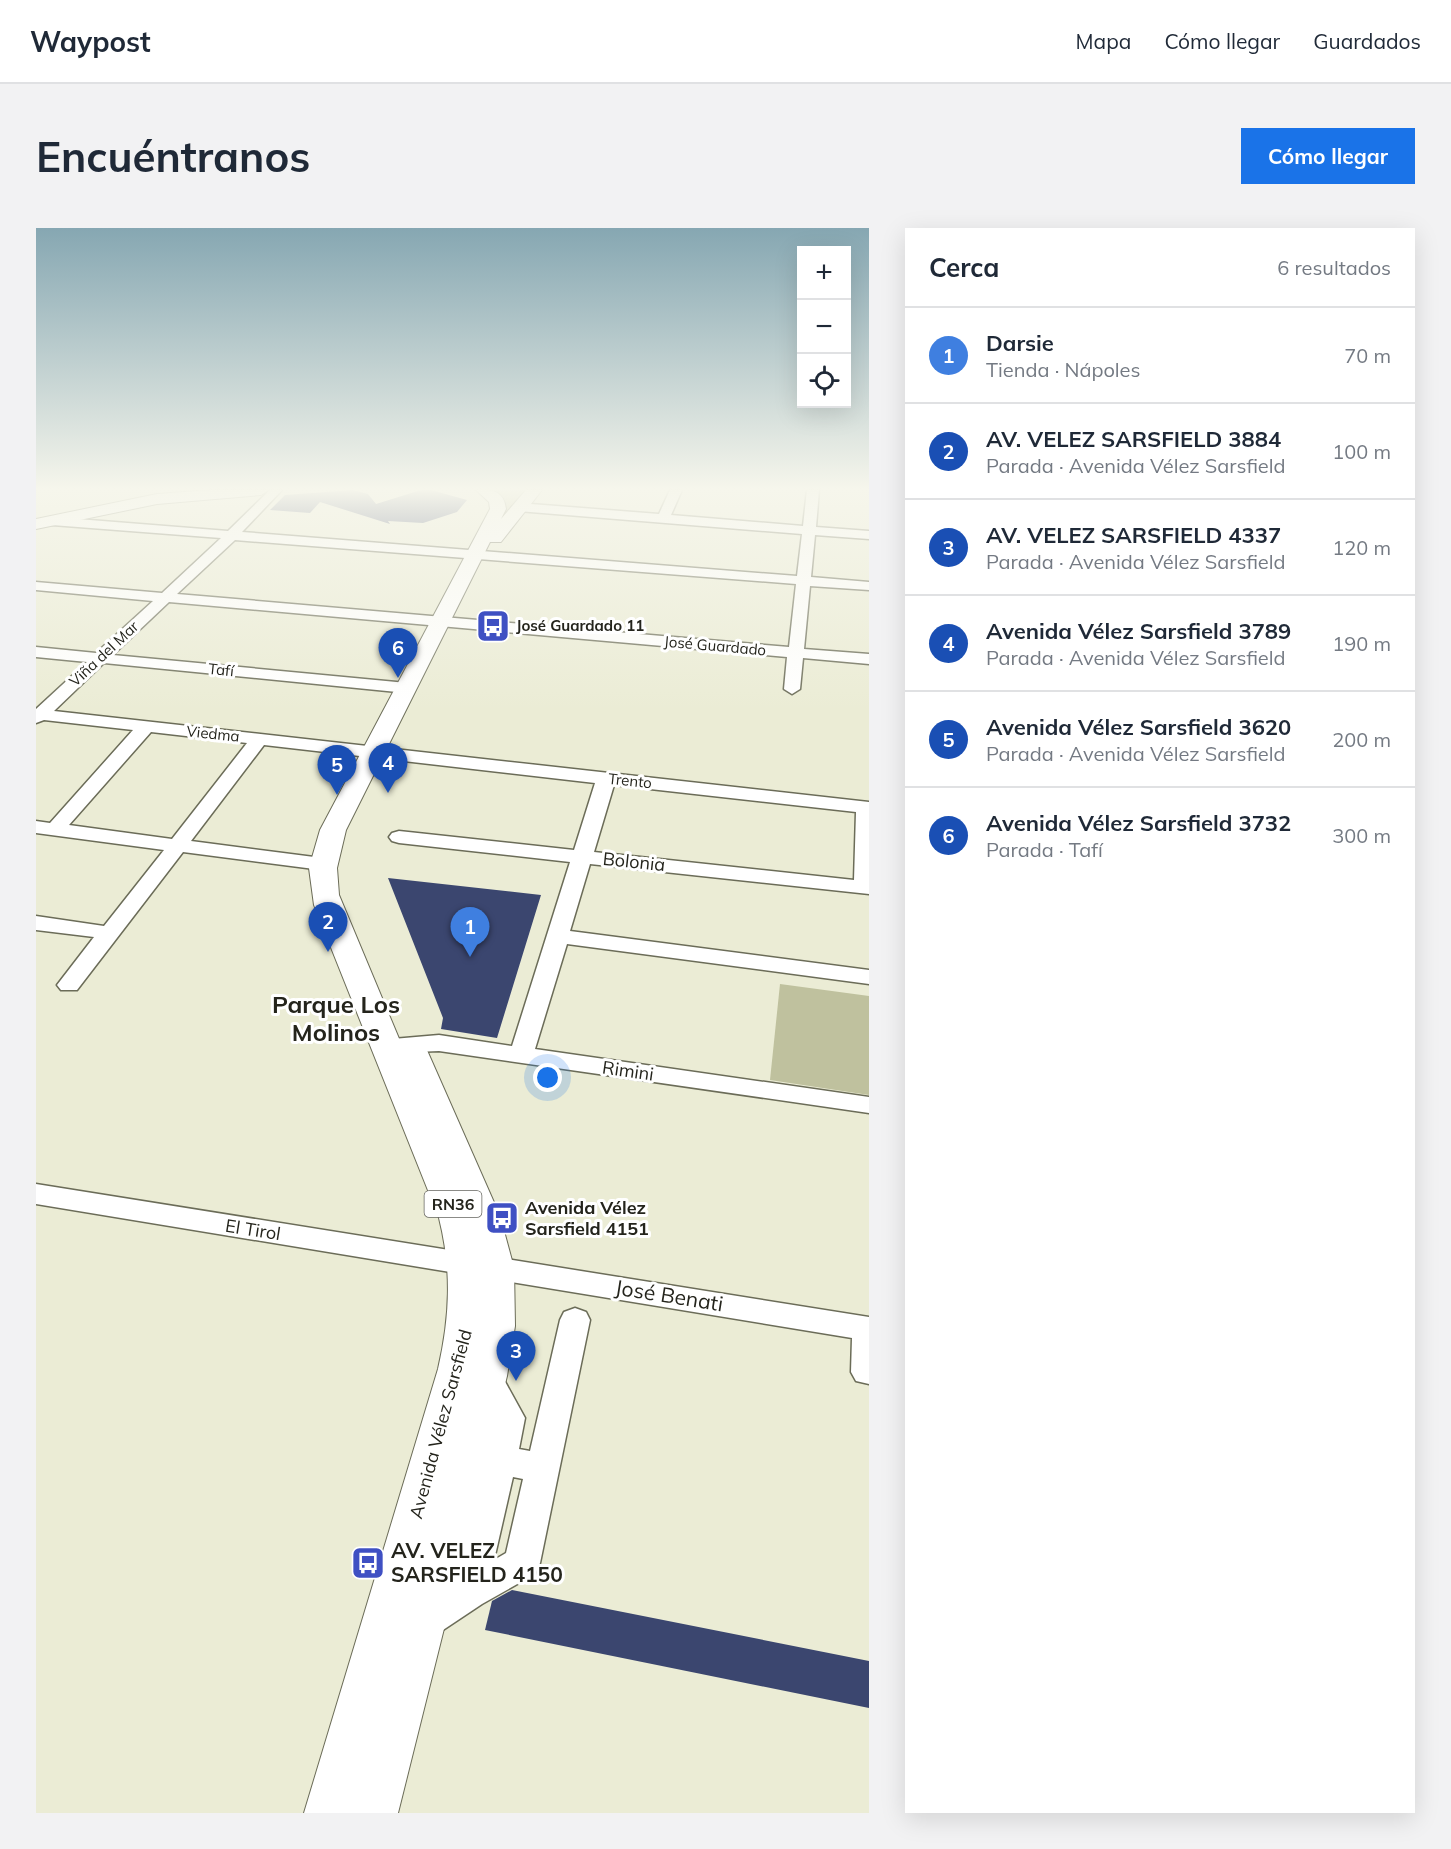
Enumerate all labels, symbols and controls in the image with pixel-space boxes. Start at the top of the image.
text: Waypost [30,24,151,59]
text: Mapa [1076,28,1131,54]
text: Cómo llegar [1164,28,1280,54]
text: Guardados [1313,28,1421,54]
button: Cómo llegar [1241,128,1415,184]
text: Encuéntranos [36,130,310,183]
map controls [797,246,851,408]
button: + [797,246,851,300]
text: Cerca [929,251,999,284]
text: 6 resultados [1277,255,1391,280]
button: − [797,300,851,354]
text: Darsie [986,329,1054,357]
text: 1 [943,343,955,368]
text: 70 m [1344,343,1391,368]
button: locate [797,354,851,408]
text: Tienda · Nápoles [986,357,1140,382]
text: AV. VELEZ SARSFIELD 3884 [986,425,1281,453]
text: 2 [943,439,955,464]
text: 100 m [1332,439,1391,464]
text: Parada · Avenida Vélez Sarsfield [986,453,1286,478]
text: AV. VELEZ SARSFIELD 4337 [986,521,1281,549]
text: 3 [943,535,955,560]
text: 120 m [1332,535,1391,560]
text: Parada · Avenida Vélez Sarsfield [986,549,1286,574]
bus stop icon: José Guardado 11 [475,608,511,644]
street label: Viña del Mar [65,616,143,690]
place label: José Guardado 11 [516,616,644,635]
text: Avenida Vélez Sarsfield 3789 [986,617,1291,645]
pin: 6 [378,628,418,678]
text: 4 [943,631,955,656]
text: 190 m [1332,631,1391,656]
street label: José Guardado [663,632,767,659]
text: Parada · Avenida Vélez Sarsfield [986,645,1286,670]
street label: Tafí [207,659,236,680]
text: Avenida Vélez Sarsfield 3620 [986,713,1291,741]
street label: Viedma [186,721,241,746]
text: 5 [943,727,955,752]
text: 200 m [1332,727,1391,752]
text: Parada · Avenida Vélez Sarsfield [986,741,1286,766]
pin: 4 [368,744,408,793]
pin: 5 [318,746,356,795]
street label: Trento [607,769,653,792]
text: Avenida Vélez Sarsfield 3732 [986,809,1291,837]
text: 6 [943,823,955,848]
text: 300 m [1332,823,1391,848]
text: Parada · Tafí [986,837,1103,862]
street label: Bolonia [602,847,666,876]
pin: 2 [308,902,348,952]
pin: 1 [450,908,490,957]
district label: Parque Los Molinos [272,989,400,1047]
street label: Rimini [601,1056,655,1085]
your location [533,1063,562,1092]
road number: RN36 [424,1191,482,1217]
place label: Avenida Vélez Sarsfield 4151 [525,1196,649,1240]
bus stop icon: Avenida Vélez Sarsfield 4151 [484,1200,520,1236]
street label: El Tirol [224,1214,282,1245]
street label: José Benati [613,1274,725,1316]
street label: Avenida Vélez Sarsfield [404,1327,477,1521]
pin: 3 [496,1332,536,1381]
place label: AV. VELEZ SARSFIELD 4150 [391,1537,563,1587]
bus stop icon: AV. VELEZ SARSFIELD 4150 [350,1545,386,1581]

